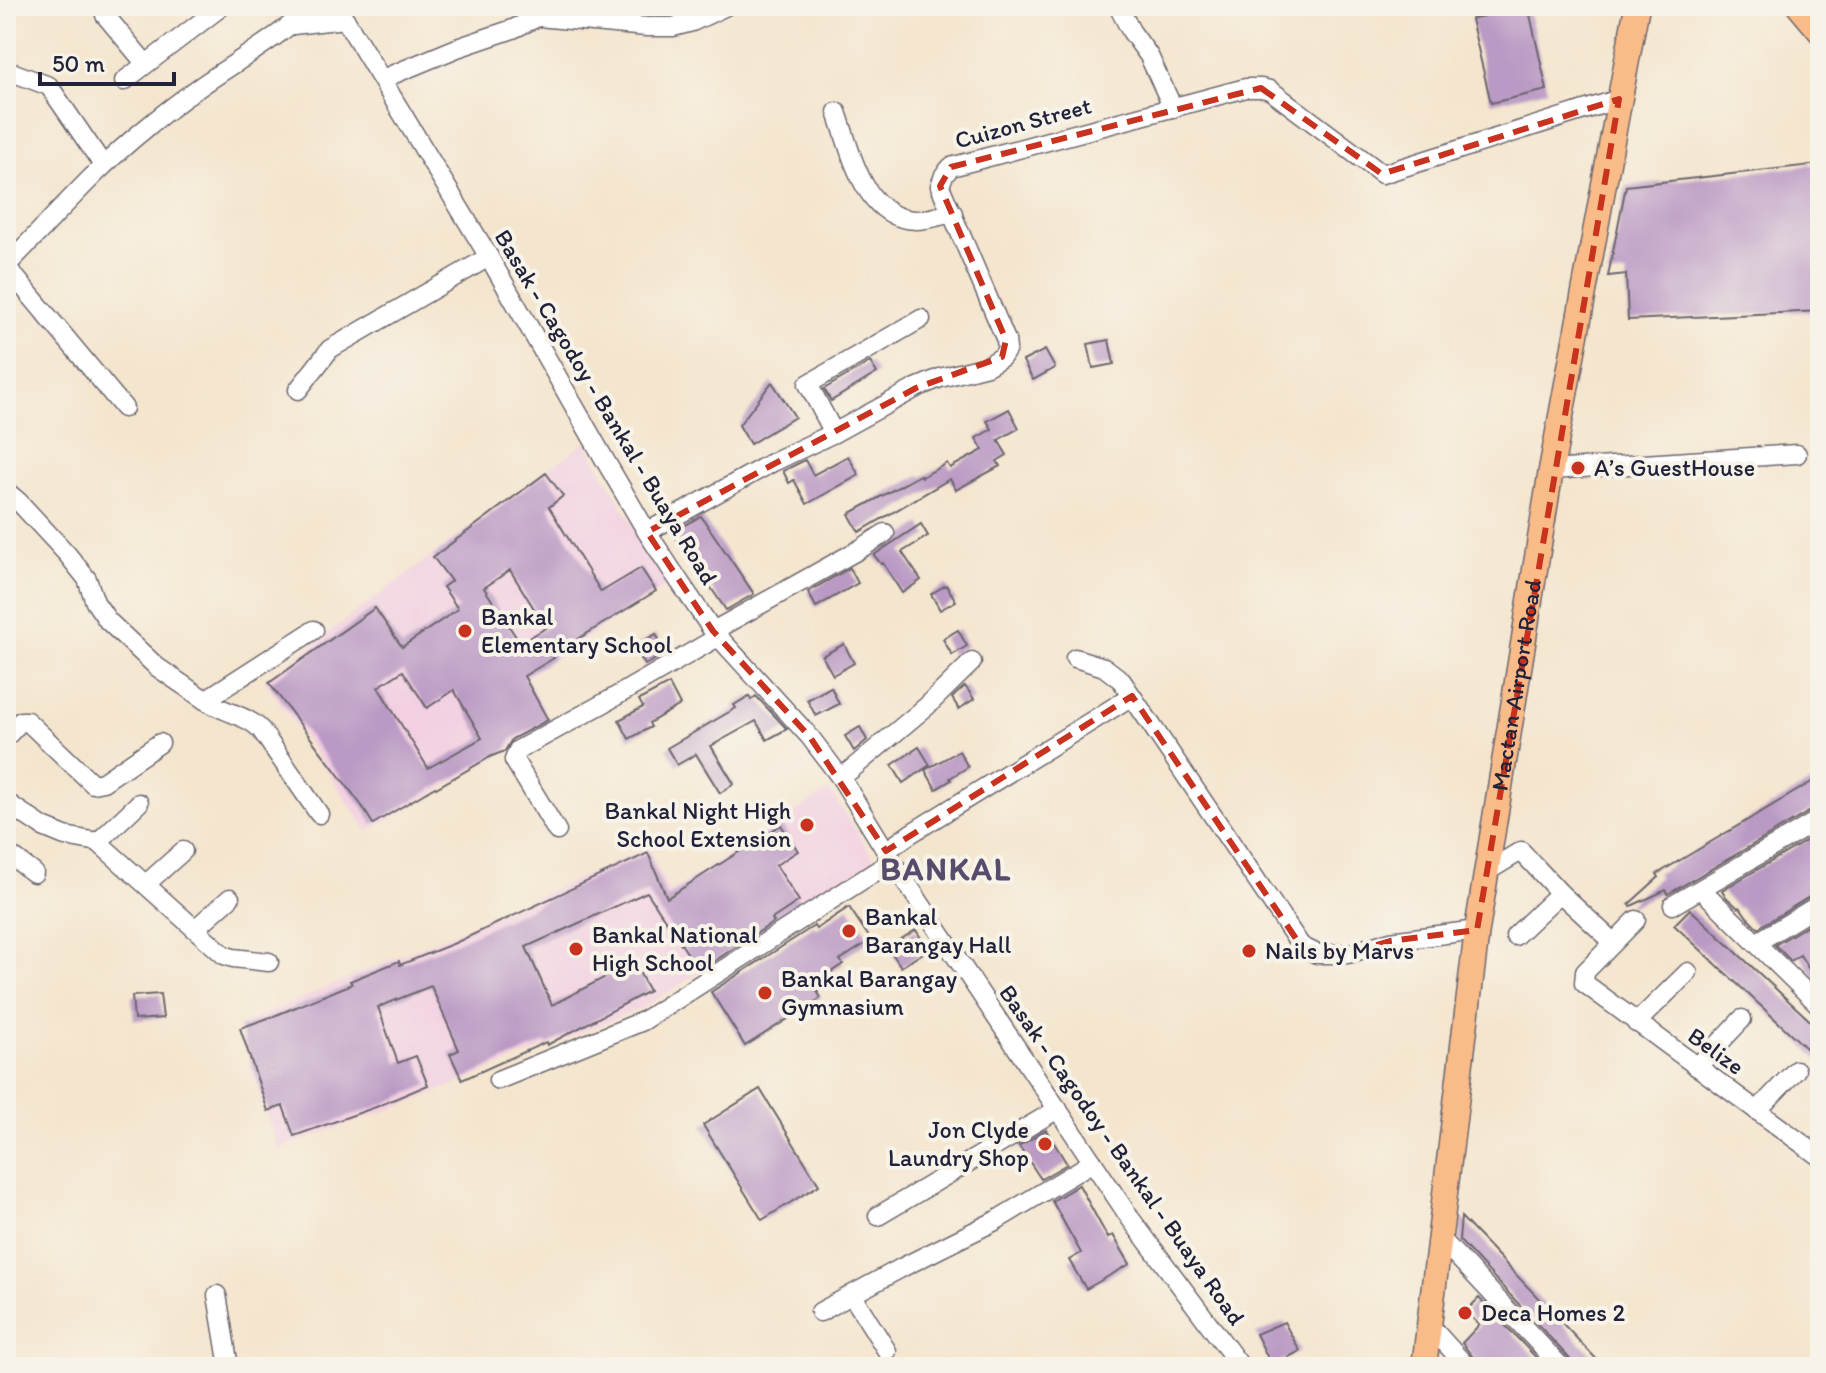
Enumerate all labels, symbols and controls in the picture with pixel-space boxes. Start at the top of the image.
scale bar [40,36,174,86]
text: 50 m [52,49,105,78]
street label: Cuizon Street [951,90,1094,155]
street label: Basak - Cagodoy - Bankal - Buaya Road [489,224,724,590]
place label: A’s GuestHouse [1594,453,1755,482]
marker: A’s GuestHouse [1569,459,1587,477]
street label: Mactan Airport Road [1485,577,1547,793]
place label: Bankal Elementary School [481,602,673,659]
marker: Bankal Elementary School [456,622,474,640]
place label: Bankal Night High School Extension [605,796,791,853]
marker: Bankal Night High School Extension [798,816,816,834]
district label: BANKAL [880,850,1012,888]
place label: Bankal Barangay Hall [865,902,1011,959]
place label: Bankal National High School [592,920,758,977]
marker: Bankal Barangay Hall [840,922,858,940]
place label: Nails by Marvs [1265,936,1414,965]
marker: Bankal National High School [567,940,585,958]
marker: Nails by Marvs [1240,942,1258,960]
place label: Bankal Barangay Gymnasium [781,964,957,1021]
street label: Basak - Cagodoy - Bankal - Buaya Road [993,979,1252,1331]
marker: Bankal Barangay Gymnasium [756,984,774,1002]
street label: Belize [1683,1021,1750,1081]
place label: Jon Clyde Laundry Shop [888,1115,1029,1172]
marker: Jon Clyde Laundry Shop [1036,1135,1054,1153]
place label: Deca Homes 2 [1481,1298,1626,1327]
marker: Deca Homes 2 [1456,1304,1474,1322]

